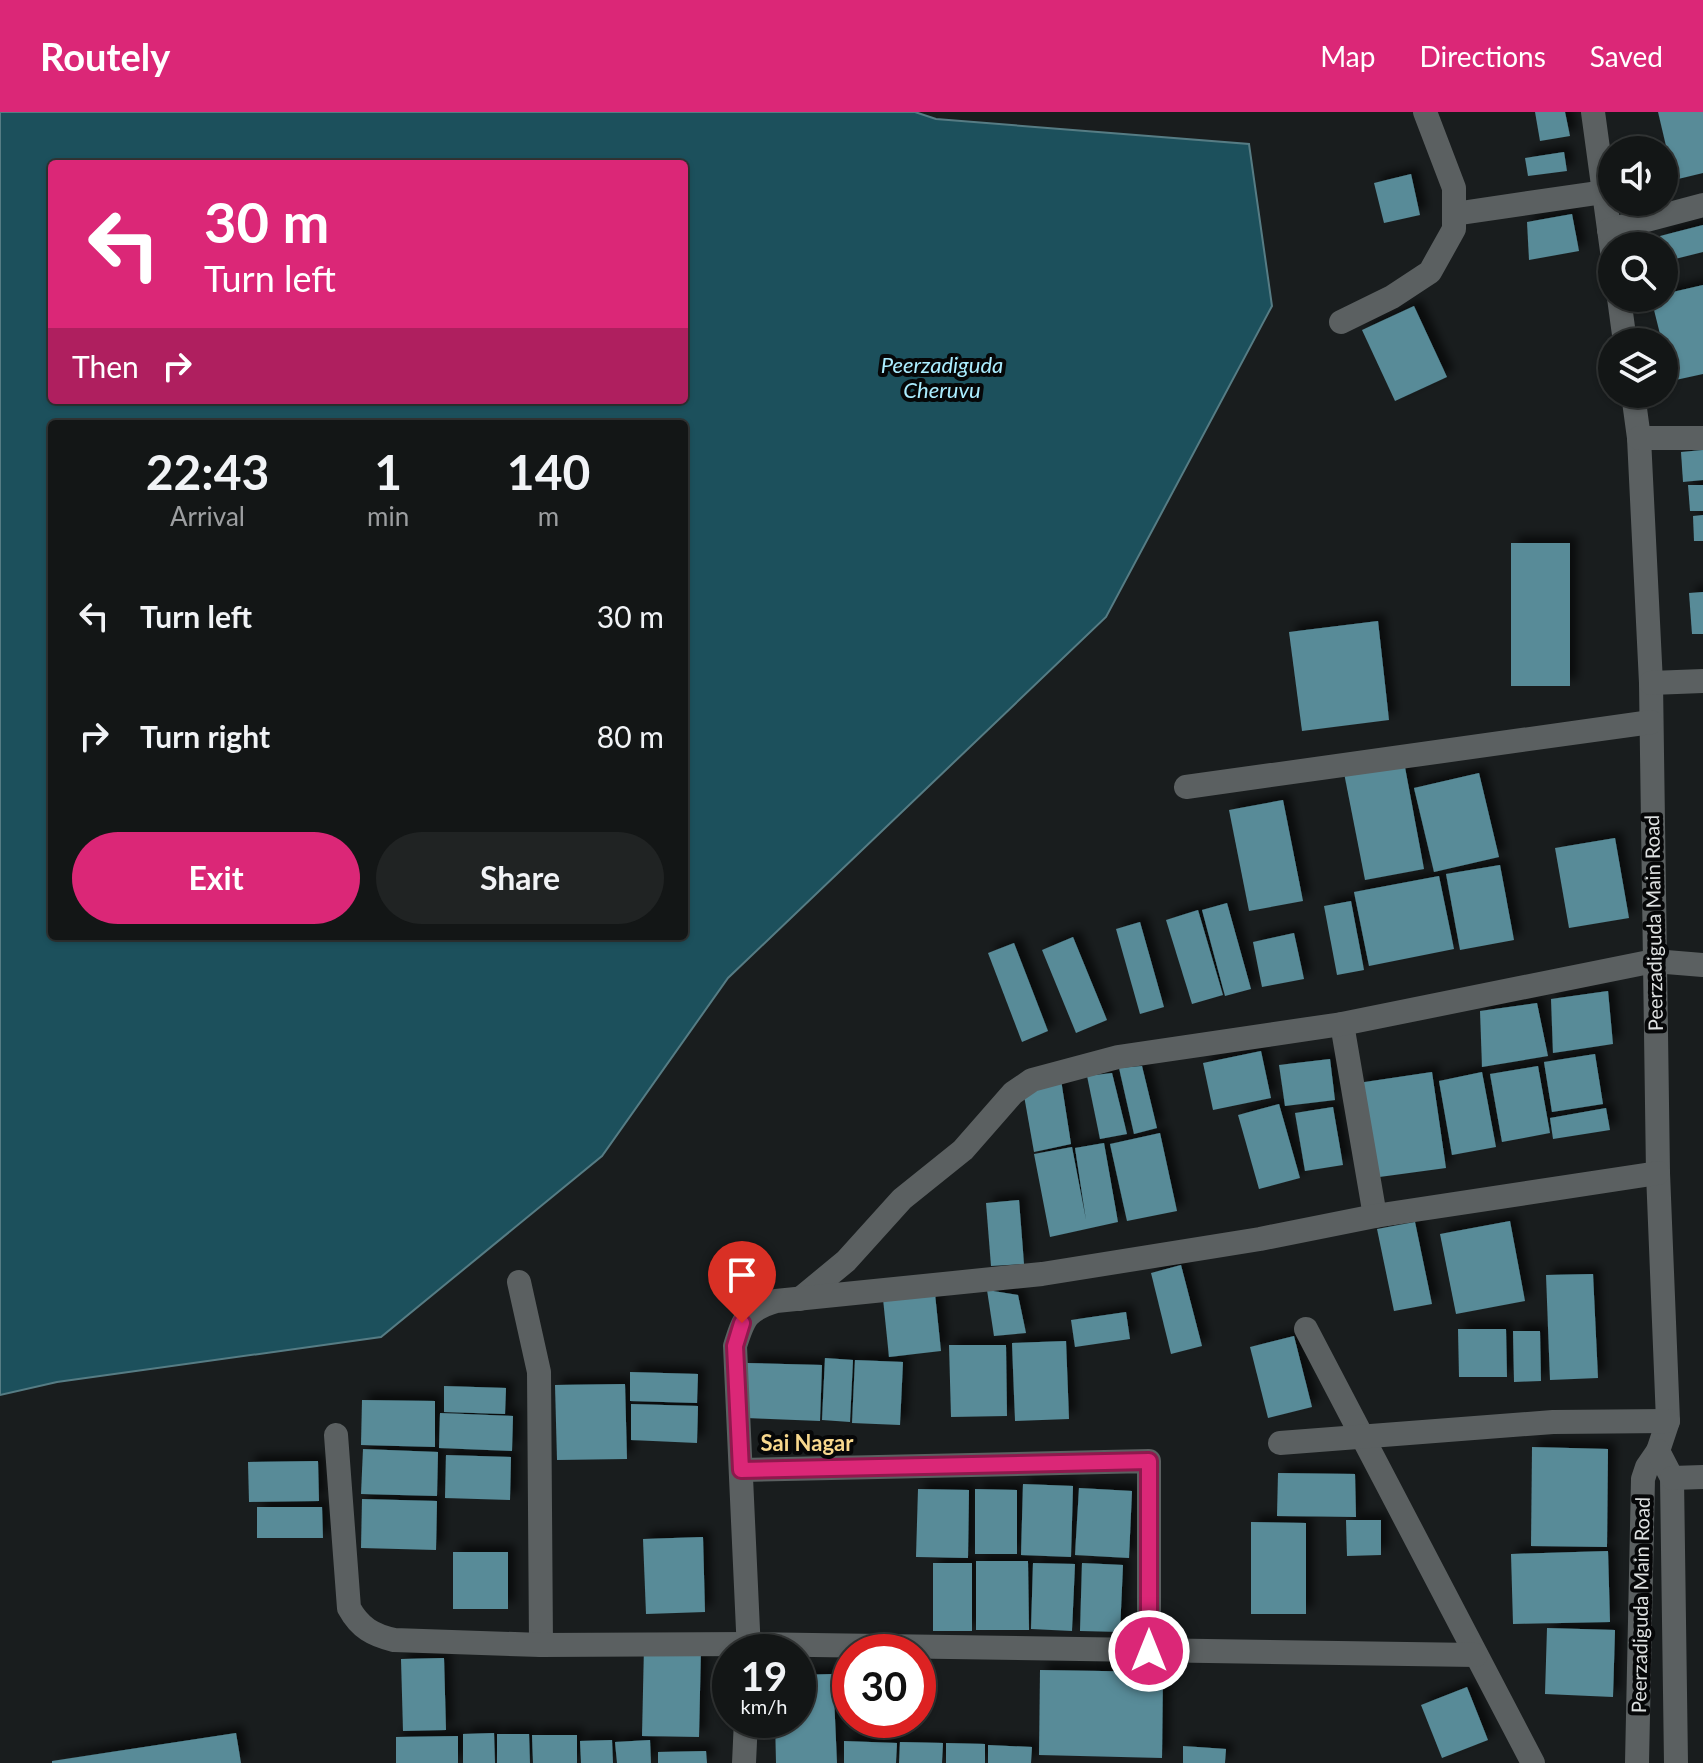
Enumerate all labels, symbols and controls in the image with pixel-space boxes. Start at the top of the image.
text: Routely [40,33,170,79]
text: Map [1320,39,1375,73]
text: Directions [1419,39,1546,73]
text: Saved [1590,39,1663,73]
map controls [1598,136,1678,408]
button: sound [1598,136,1678,216]
text: 30 m [204,188,329,255]
icon: left [72,192,176,296]
button: search [1598,232,1678,312]
text: Turn left [204,256,336,300]
button: layers [1598,328,1678,408]
icon: right [155,344,199,388]
text: Then [72,348,139,384]
water label: Peerzadiguda Cheruvu [881,351,1003,403]
text: 22:43 [146,443,269,500]
text: 1 [374,443,402,500]
text: 140 [507,443,590,500]
text: Arrival [170,500,245,532]
text: min [367,500,409,532]
text: m [538,500,559,532]
icon: left [72,594,116,638]
text: Turn left [140,598,252,634]
text: 30 m [597,598,664,634]
icon: right [72,714,116,758]
text: Turn right [140,718,270,754]
text: 80 m [597,718,664,754]
street label: Peerzadiguda Main Road [1639,815,1667,1031]
button: Exit [72,832,360,924]
button: Share [376,832,664,924]
pin [708,1241,776,1323]
icon: arrive [720,1253,764,1297]
district label: Sai Nagar [761,1429,854,1456]
street label: Peerzadiguda Main Road [1626,1497,1654,1713]
position arrow [1107,1609,1191,1693]
speed limit sign: 30 [832,1634,936,1738]
text: 19 [741,1652,787,1700]
text: km/h [741,1694,787,1718]

